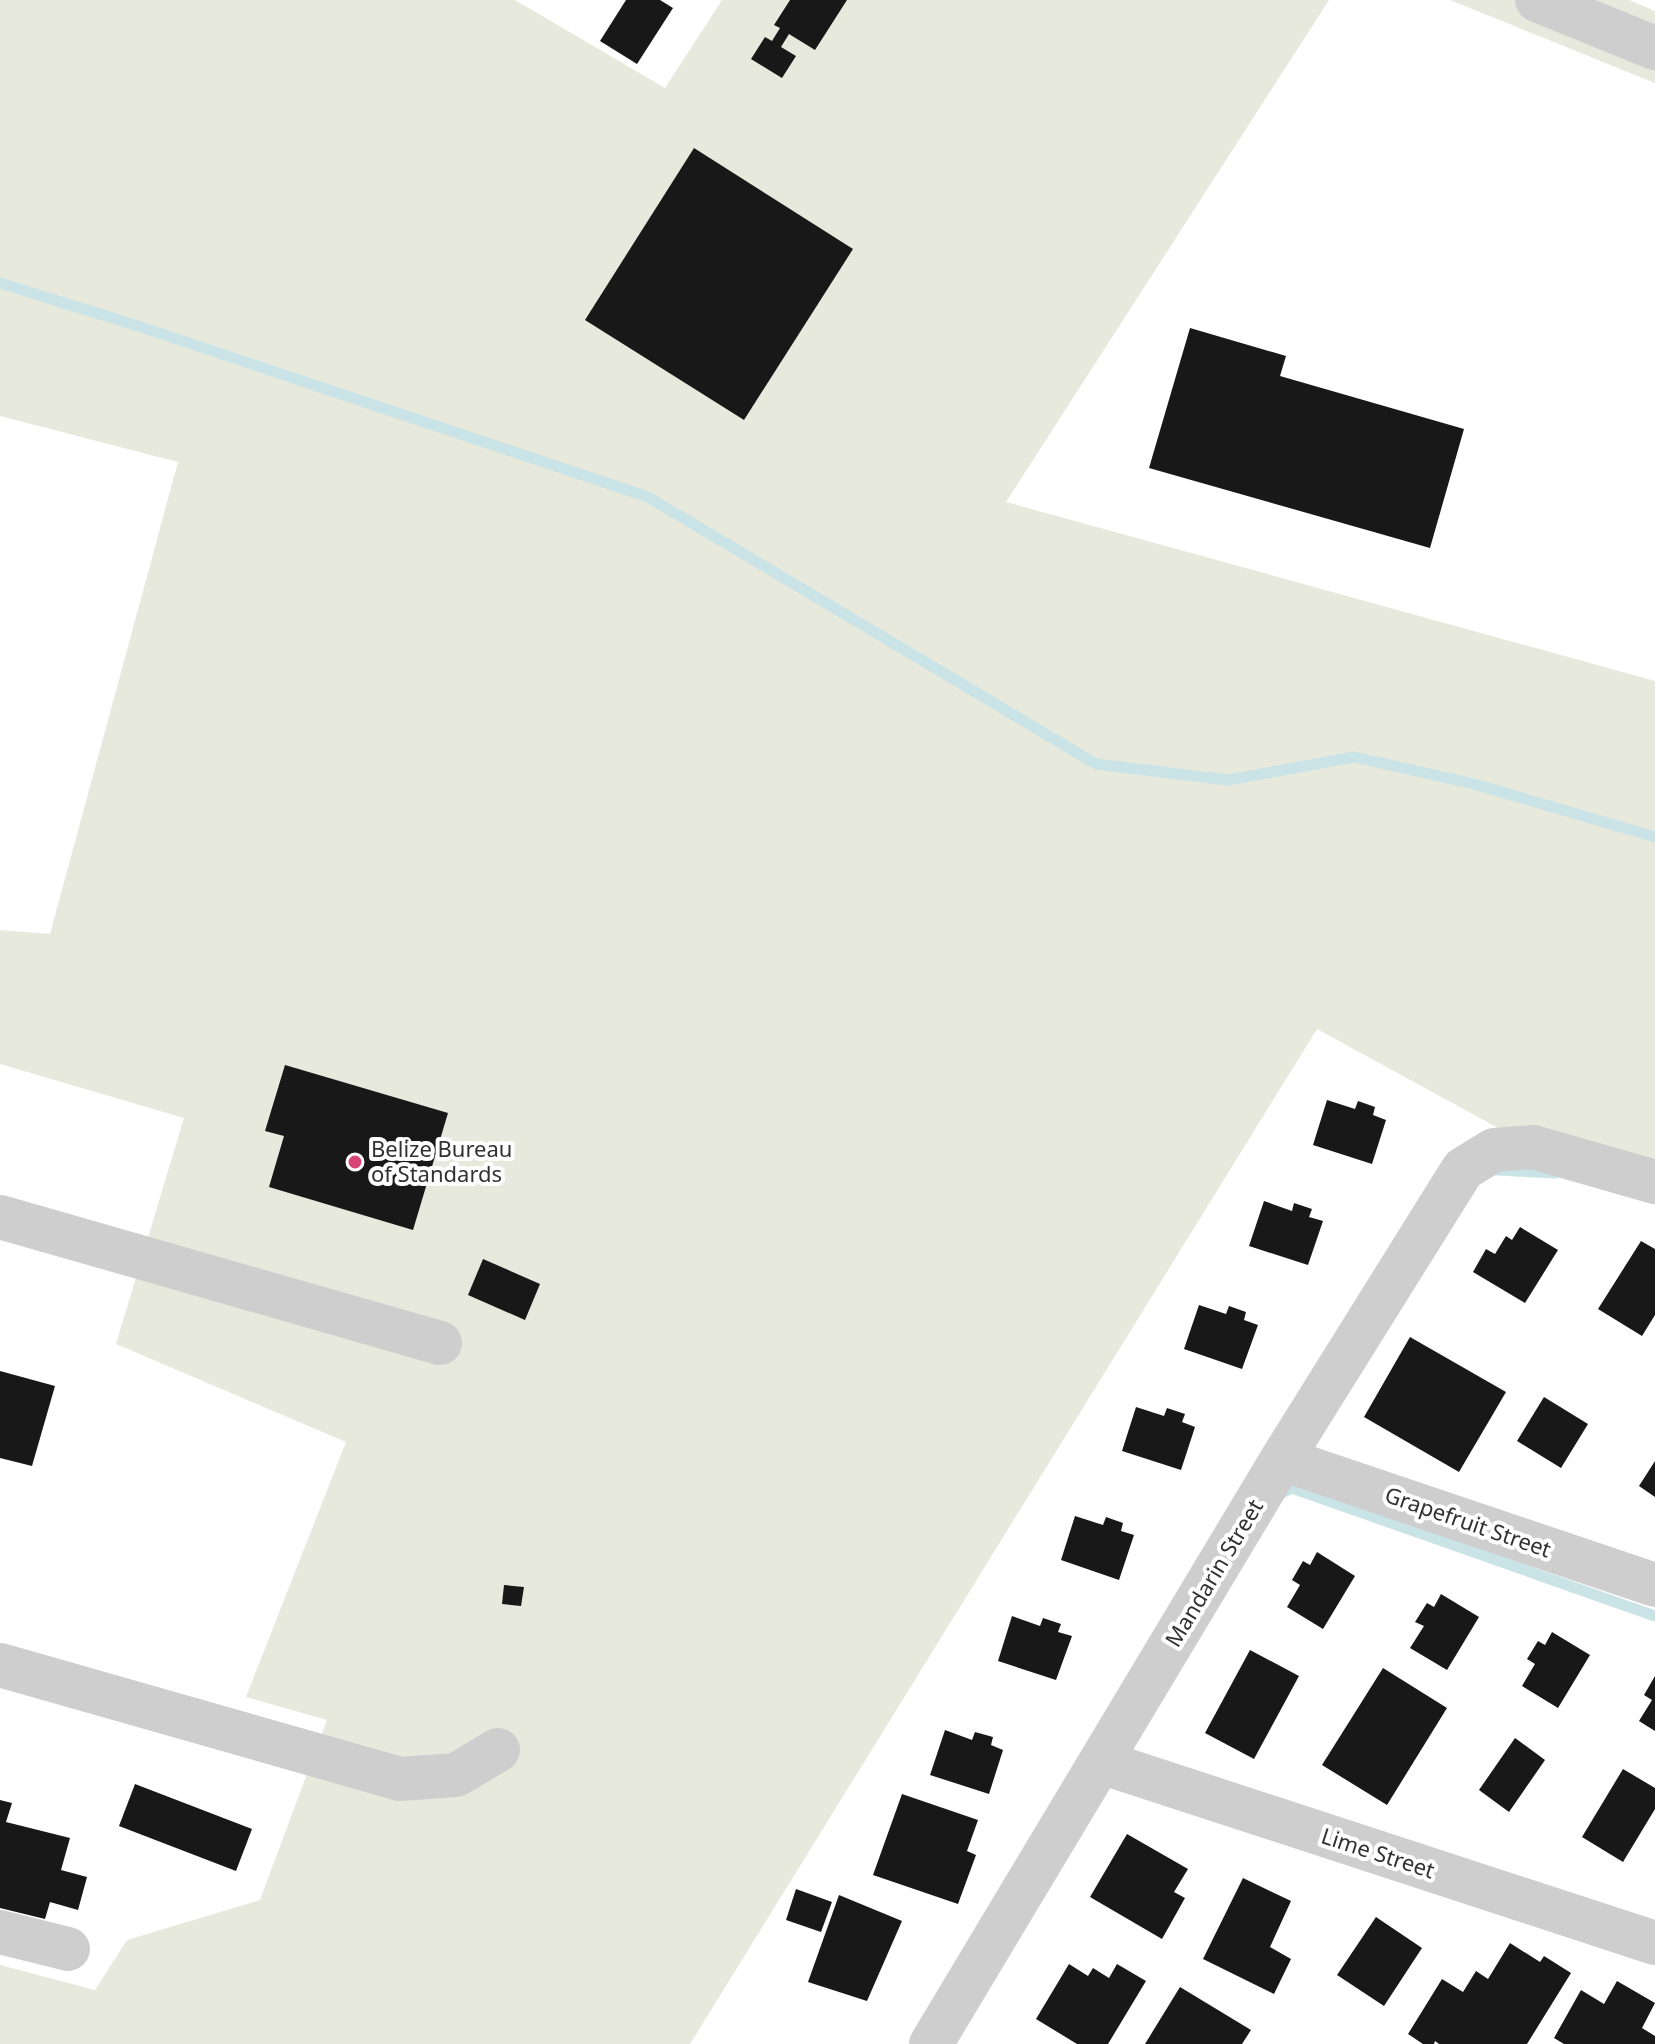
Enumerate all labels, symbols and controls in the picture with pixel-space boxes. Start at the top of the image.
place label: Belize Bureau of Standards [371,1133,512,1188]
marker: Belize Bureau of Standards [346,1153,364,1171]
street label: Grapefruit Street [1381,1479,1555,1564]
street label: Mandarin Street [1157,1493,1269,1652]
street label: Lime Street [1318,1820,1439,1884]

